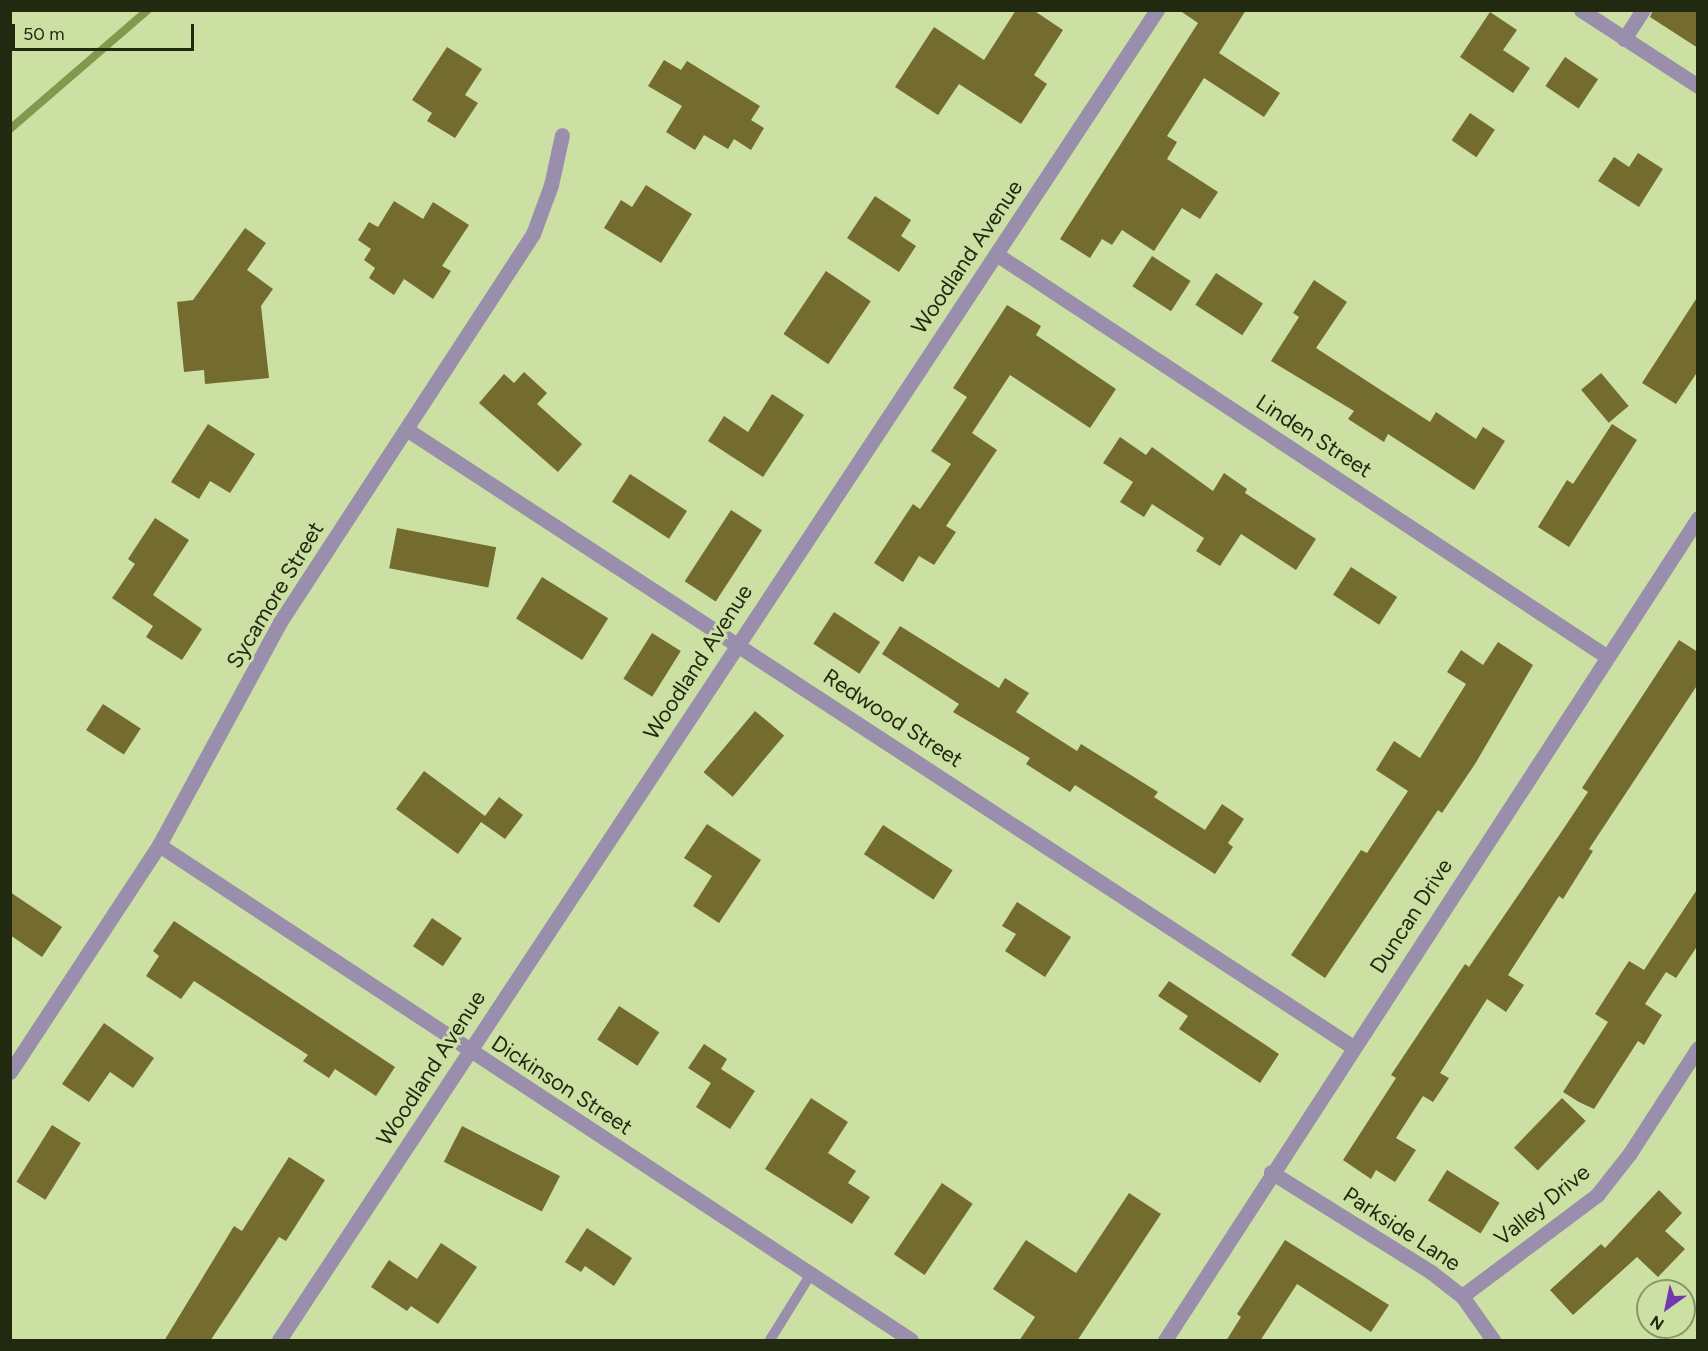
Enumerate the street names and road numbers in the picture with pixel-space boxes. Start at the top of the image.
street label: Woodland Avenue [906,175,1028,339]
street label: Linden Street [1251,389,1377,483]
street label: Sycamore Street [221,517,329,673]
street label: Woodland Avenue [638,579,758,745]
street label: Redwood Street [818,663,968,773]
street label: Duncan Drive [1364,854,1458,978]
street label: Woodland Avenue [371,985,491,1151]
street label: Dickinson Street [487,1030,637,1140]
street label: Valley Drive [1489,1159,1595,1251]
street label: Parkside Lane [1338,1181,1466,1277]

